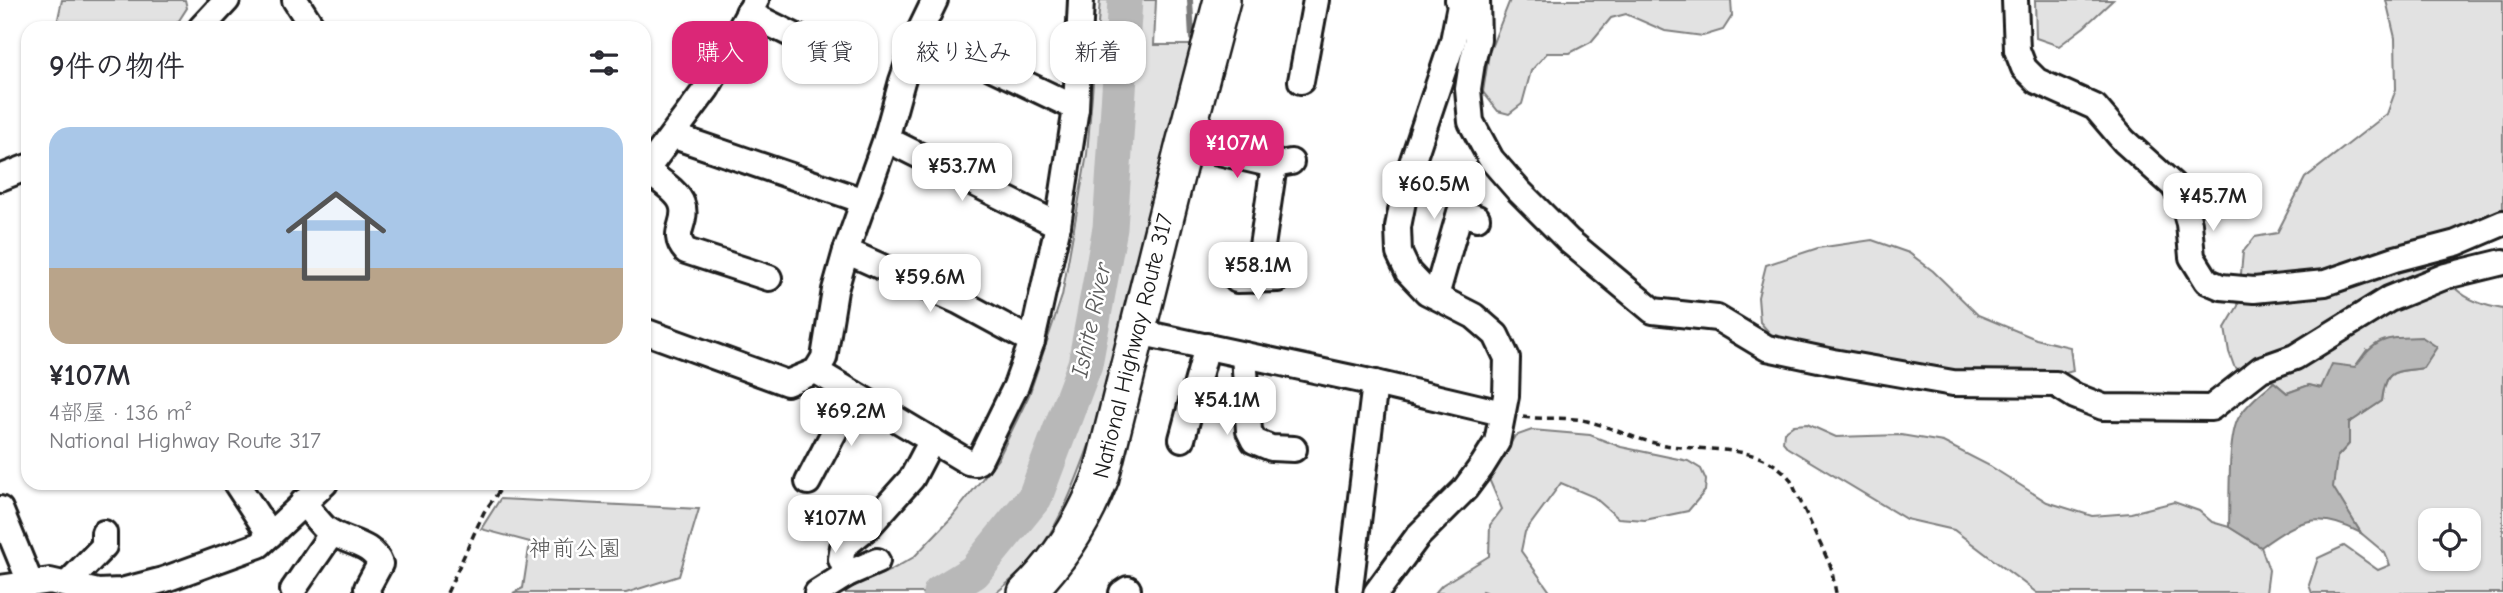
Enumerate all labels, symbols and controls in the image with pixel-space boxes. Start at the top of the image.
chip: 購入 [672,21,768,84]
chip: 賃貸 [782,21,878,84]
chip: 絞り込み [892,21,1036,84]
chip: 新着 [1050,21,1146,84]
icon: filters [585,44,623,82]
text: 9件の物件 [49,49,185,84]
pin: ¥107M [1188,120,1286,180]
text: ¥107M [1206,129,1268,156]
pin: ¥53.7M [905,144,1019,203]
text: ¥53.7M [928,152,996,179]
pin: ¥60.5M [1377,162,1491,221]
text: ¥60.5M [1398,170,1470,197]
icon: home [273,173,399,299]
pin: ¥45.7M [2156,174,2270,233]
text: ¥45.7M [2179,182,2247,209]
street label: National Highway Route 317 [1087,211,1179,481]
pin: ¥58.1M [1201,243,1315,302]
text: ¥58.1M [1224,251,1292,278]
pin: ¥59.6M [873,254,987,314]
water label: Ishite River [1065,259,1117,381]
text: ¥59.6M [895,263,965,290]
text: ¥107M [49,358,130,393]
pin: ¥54.1M [1170,378,1284,437]
text: ¥54.1M [1194,386,1260,413]
pin: ¥69.2M [794,388,908,448]
text: ¥69.2M [816,397,886,424]
text: 4部屋 · 136 m² [49,399,191,426]
text: National Highway Route 317 [49,427,321,454]
pin: ¥107M [786,496,884,555]
text: ¥107M [804,504,866,531]
map controls [2418,508,2481,571]
button: locate [2418,508,2481,571]
park label: 神前公園 [529,535,621,562]

